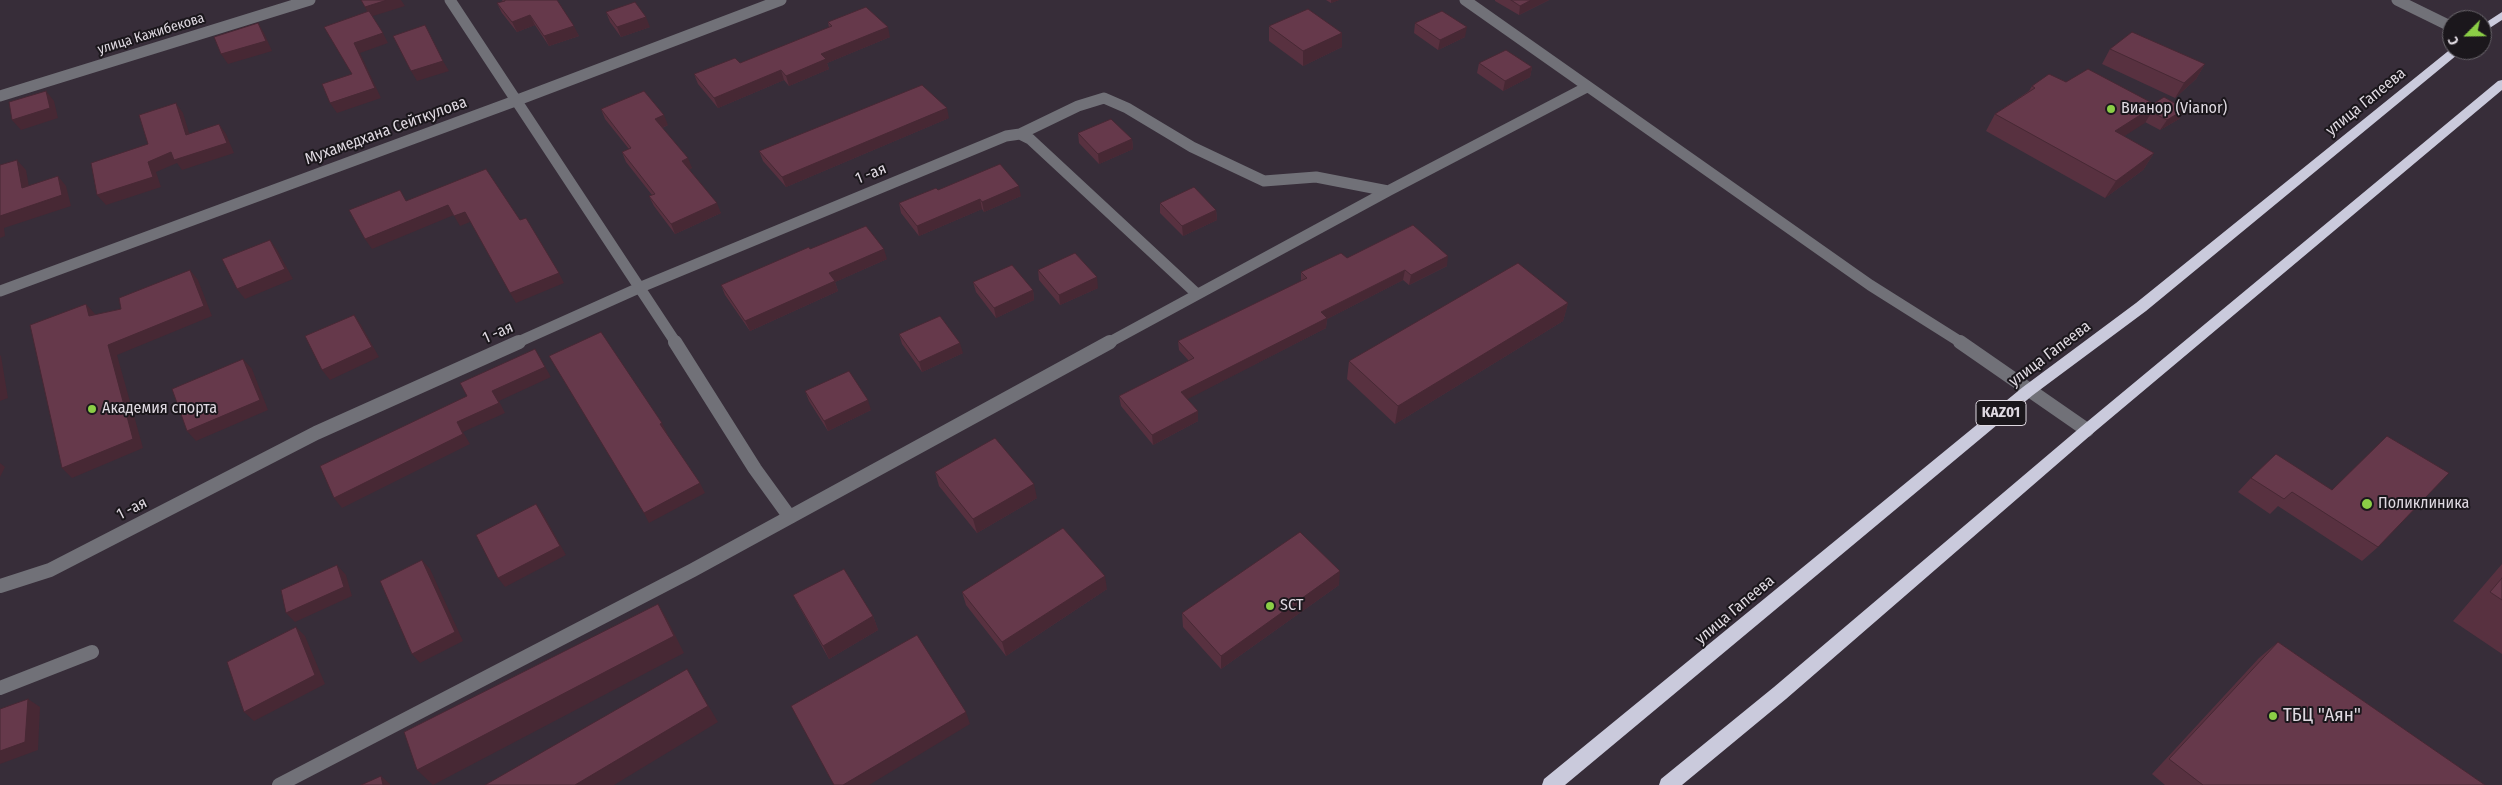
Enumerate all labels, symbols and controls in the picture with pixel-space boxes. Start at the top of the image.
street label: улица Кажибекова [96,10,206,58]
north arrow [2442,10,2492,60]
text: С [2444,34,2463,47]
street label: улица Гапеева [2322,64,2410,140]
street label: Мухамедхана Сейткулова [302,93,470,169]
place label: Вианор (Vianor) [2121,99,2227,119]
marker: Вианор (Vianor) [2105,103,2117,115]
street label: 1 -ая [853,159,889,189]
street label: улица Гапеева [2005,317,2095,391]
street label: 1 -ая [480,318,516,348]
place label: Академия спорта [102,399,217,419]
road number: KАZ01 [1976,400,2026,426]
marker: Академия спорта [86,403,98,415]
street label: 1 -ая [114,493,150,525]
place label: Поликлиника [2378,494,2469,514]
marker: Поликлиника [2360,497,2374,511]
street label: улица Гапеева [1692,571,1778,649]
place label: SCT [1280,596,1303,616]
marker: SCT [1264,600,1276,612]
place label: ТБЦ "Аян" [2283,705,2361,727]
marker: ТБЦ "Аян" [2267,710,2279,722]

